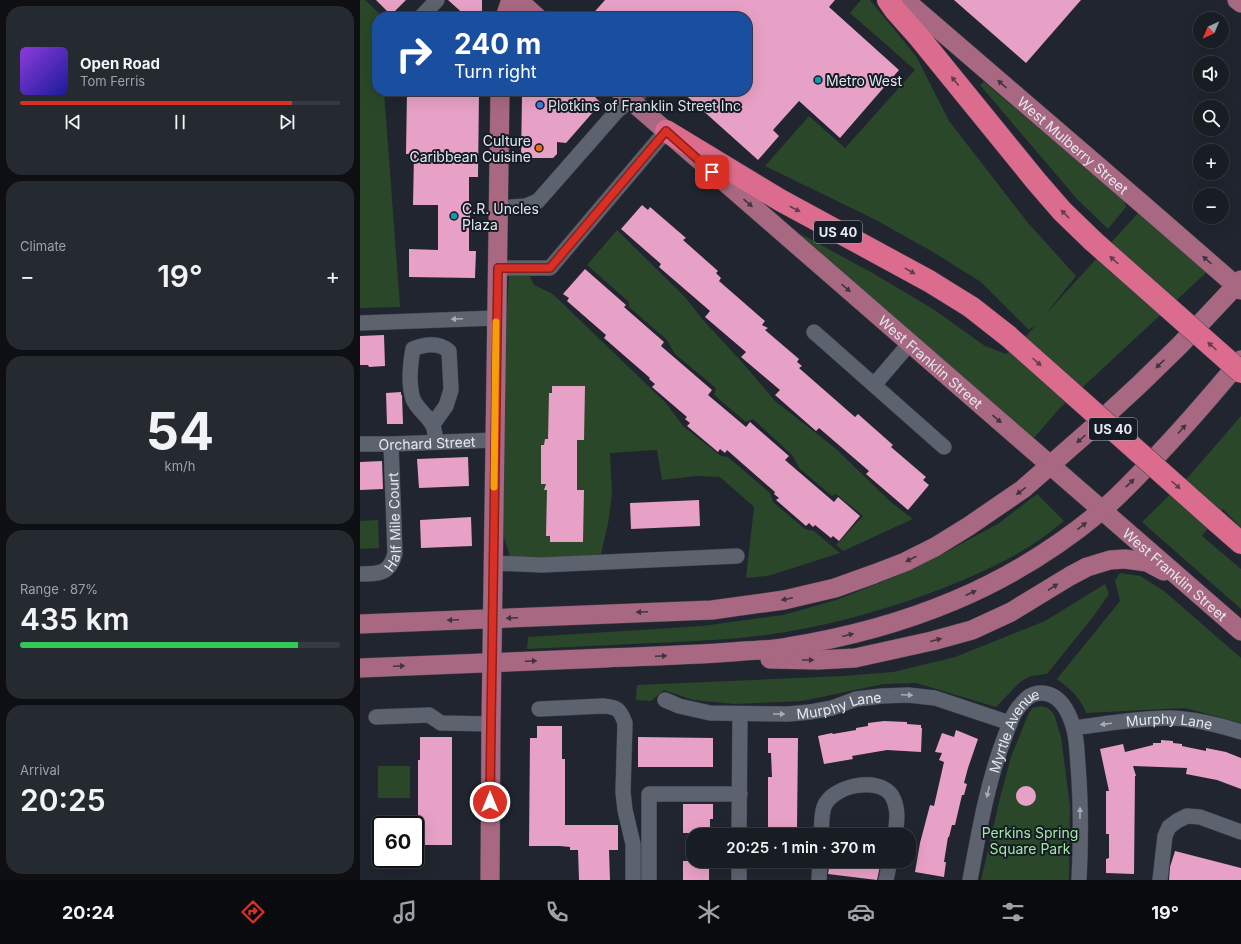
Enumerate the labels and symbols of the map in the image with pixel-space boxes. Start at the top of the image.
north arrow [1193,12,1229,48]
place label: Metro West [826,72,902,89]
marker: Metro West [813,75,823,85]
one-way arrow [951,76,960,87]
one-way arrow [997,79,1008,88]
street label: West Mulberry Street [1014,92,1132,197]
place label: Plotkins of Franklin Street Inc [548,97,741,114]
marker: Plotkins of Franklin Street Inc [535,100,545,110]
place label: Culture Caribbean Cuisine [409,132,531,165]
marker: Culture Caribbean Cuisine [534,143,544,153]
pin [695,155,729,189]
one-way arrow [743,198,753,207]
place label: C.R. Uncles Plaza [462,200,539,233]
one-way arrow [790,205,801,212]
one-way arrow [1060,209,1070,219]
marker: C.R. Uncles Plaza [449,211,459,221]
road number: US 40 [814,221,862,243]
one-way arrow [1202,255,1212,265]
one-way arrow [1110,256,1119,265]
one-way arrow [904,267,916,274]
one-way arrow [842,283,851,292]
street label: West Franklin Street [875,311,987,412]
one-way arrow [451,316,463,323]
one-way arrow [1207,341,1217,351]
one-way arrow [1032,357,1043,366]
one-way arrow [1155,359,1165,369]
one-way arrow [993,414,1002,423]
road number: US 40 [1089,418,1137,440]
one-way arrow [1178,424,1187,435]
street label: Orchard Street [378,432,476,453]
one-way arrow [1076,434,1085,443]
street label: Half Mile Court [380,472,404,575]
one-way arrow [1125,478,1135,488]
one-way arrow [1171,481,1181,490]
one-way arrow [1015,486,1026,495]
one-way arrow [1076,522,1087,530]
street label: West Franklin Street [1120,524,1231,624]
one-way arrow [905,556,916,562]
one-way arrow [1047,583,1059,590]
one-way arrow [965,590,977,596]
one-way arrow [781,597,794,603]
one-way arrow [636,609,648,616]
one-way arrow [505,615,518,621]
one-way arrow [447,617,459,624]
one-way arrow [842,632,854,638]
one-way arrow [930,637,942,643]
one-way arrow [655,653,668,659]
one-way arrow [802,657,815,663]
one-way arrow [525,658,538,664]
one-way arrow [393,663,405,670]
street label: Myrtle Avenue [985,684,1041,775]
street label: Murphy Lane [796,688,882,722]
one-way arrow [901,692,913,699]
street label: Murphy Lane [1125,709,1214,732]
one-way arrow [773,711,786,717]
one-way arrow [1100,720,1112,727]
position arrow [469,781,511,823]
one-way arrow [984,786,990,799]
one-way arrow [1077,806,1083,819]
speed limit sign: 60 [372,816,424,868]
park label: Perkins Spring Square Park [982,824,1078,857]

